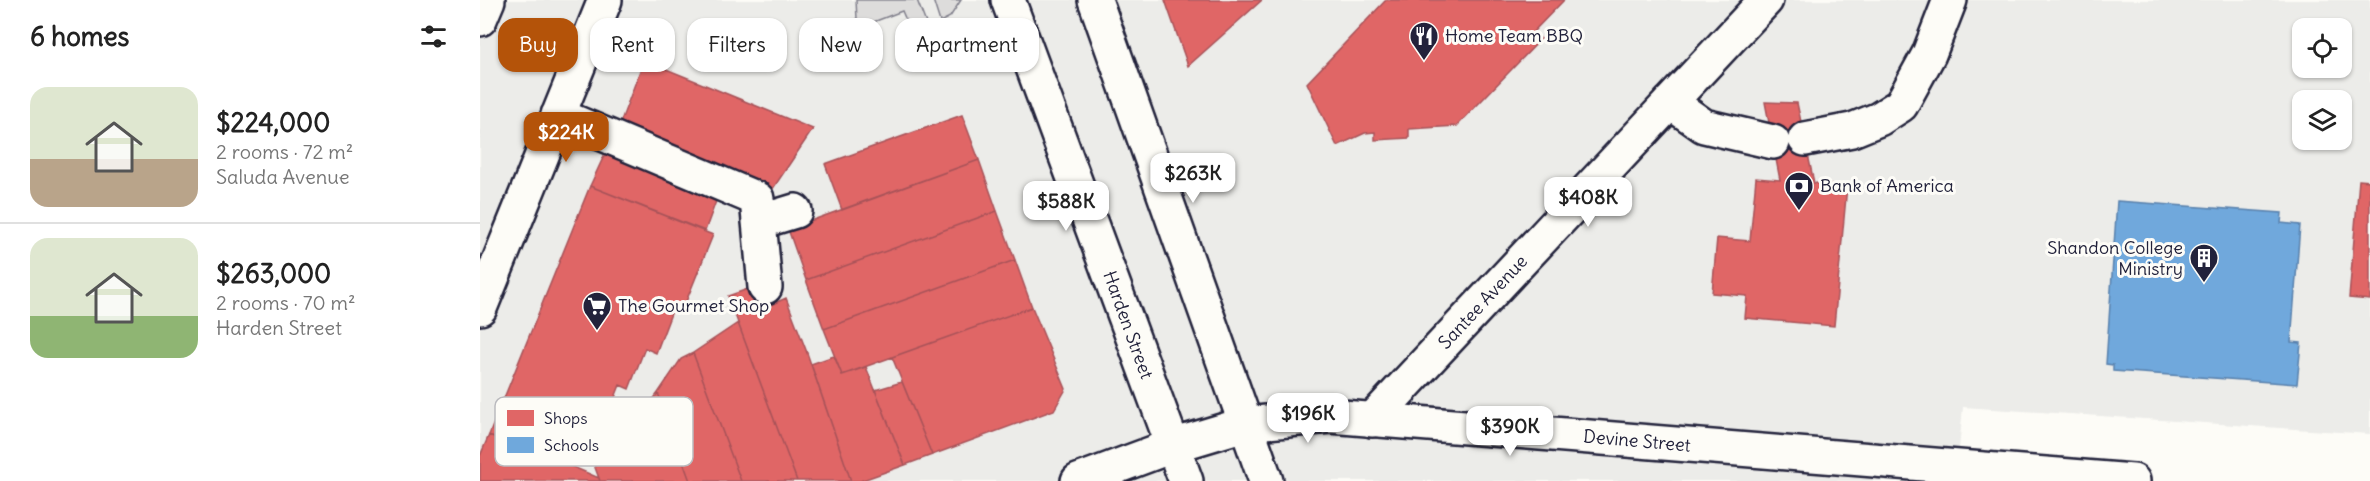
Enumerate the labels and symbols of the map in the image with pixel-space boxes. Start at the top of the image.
restaurant icon: Home Team BBQ [1408,20,1440,62]
place label: Home Team BBQ [1445,24,1583,47]
pin: $224K [524,112,608,163]
pin: $263K [1151,153,1235,204]
bank icon: Bank of America [1783,170,1815,212]
place label: Bank of America [1820,174,1954,197]
pin: $408K [1546,177,1630,228]
pin: $588K [1024,181,1108,232]
place label: Shandon College Ministry [2047,236,2183,280]
building icon: Shandon College Ministry [2188,242,2220,284]
street label: Santee Avenue [1433,250,1532,354]
street label: Harden Street [1098,268,1159,382]
supermarket icon: The Gourmet Shop [581,290,613,332]
place label: The Gourmet Shop [618,294,769,317]
pin: $196K [1266,393,1350,444]
legend [495,397,693,466]
pin: $390K [1468,406,1552,457]
text: Shops [544,408,588,428]
street label: Devine Street [1582,424,1692,457]
text: Schools [544,435,599,455]

